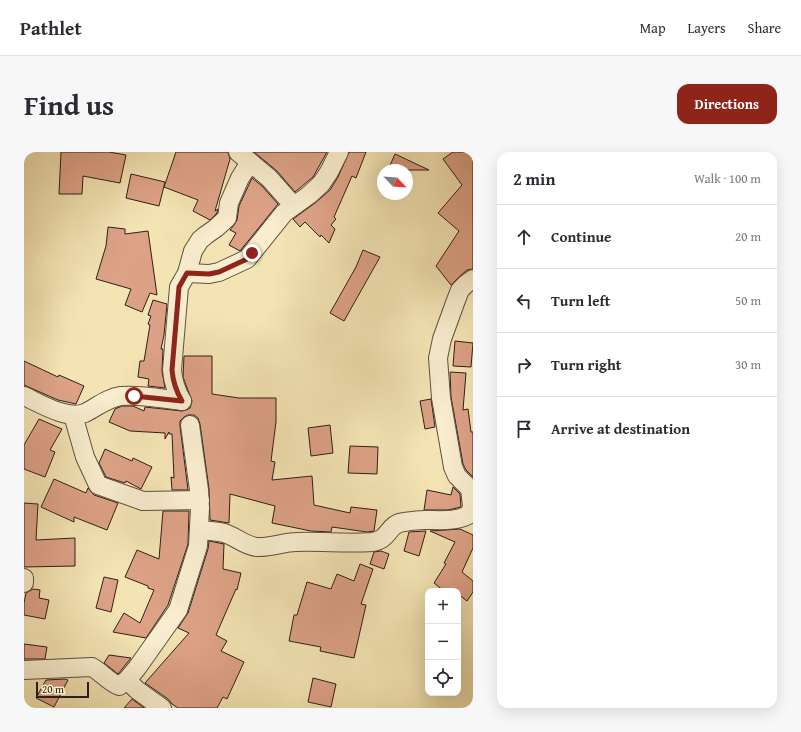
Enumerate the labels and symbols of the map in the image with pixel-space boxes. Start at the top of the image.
north arrow [377,164,413,200]
route end [243,244,261,262]
route start [125,387,143,405]
scale bar [36,680,89,699]

